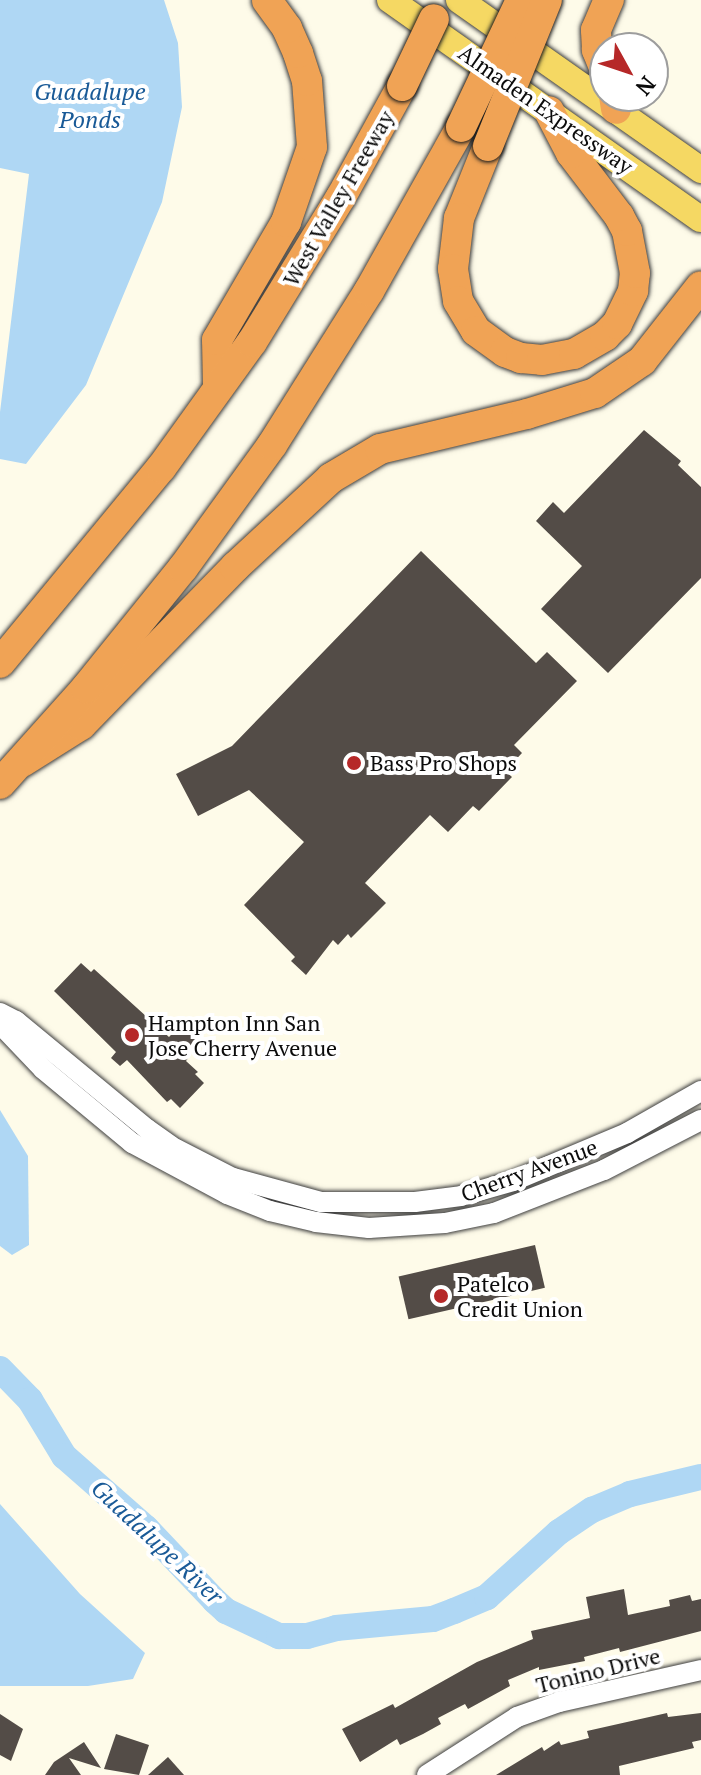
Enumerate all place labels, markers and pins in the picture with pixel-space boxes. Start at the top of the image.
place label: Bass Pro Shops [370,750,517,776]
marker: Bass Pro Shops [345,754,363,772]
place label: Hampton Inn San Jose Cherry Avenue [148,1009,338,1060]
marker: Hampton Inn San Jose Cherry Avenue [123,1026,141,1044]
place label: Patelco Credit Union [457,1270,583,1322]
marker: Patelco Credit Union [432,1287,450,1305]

